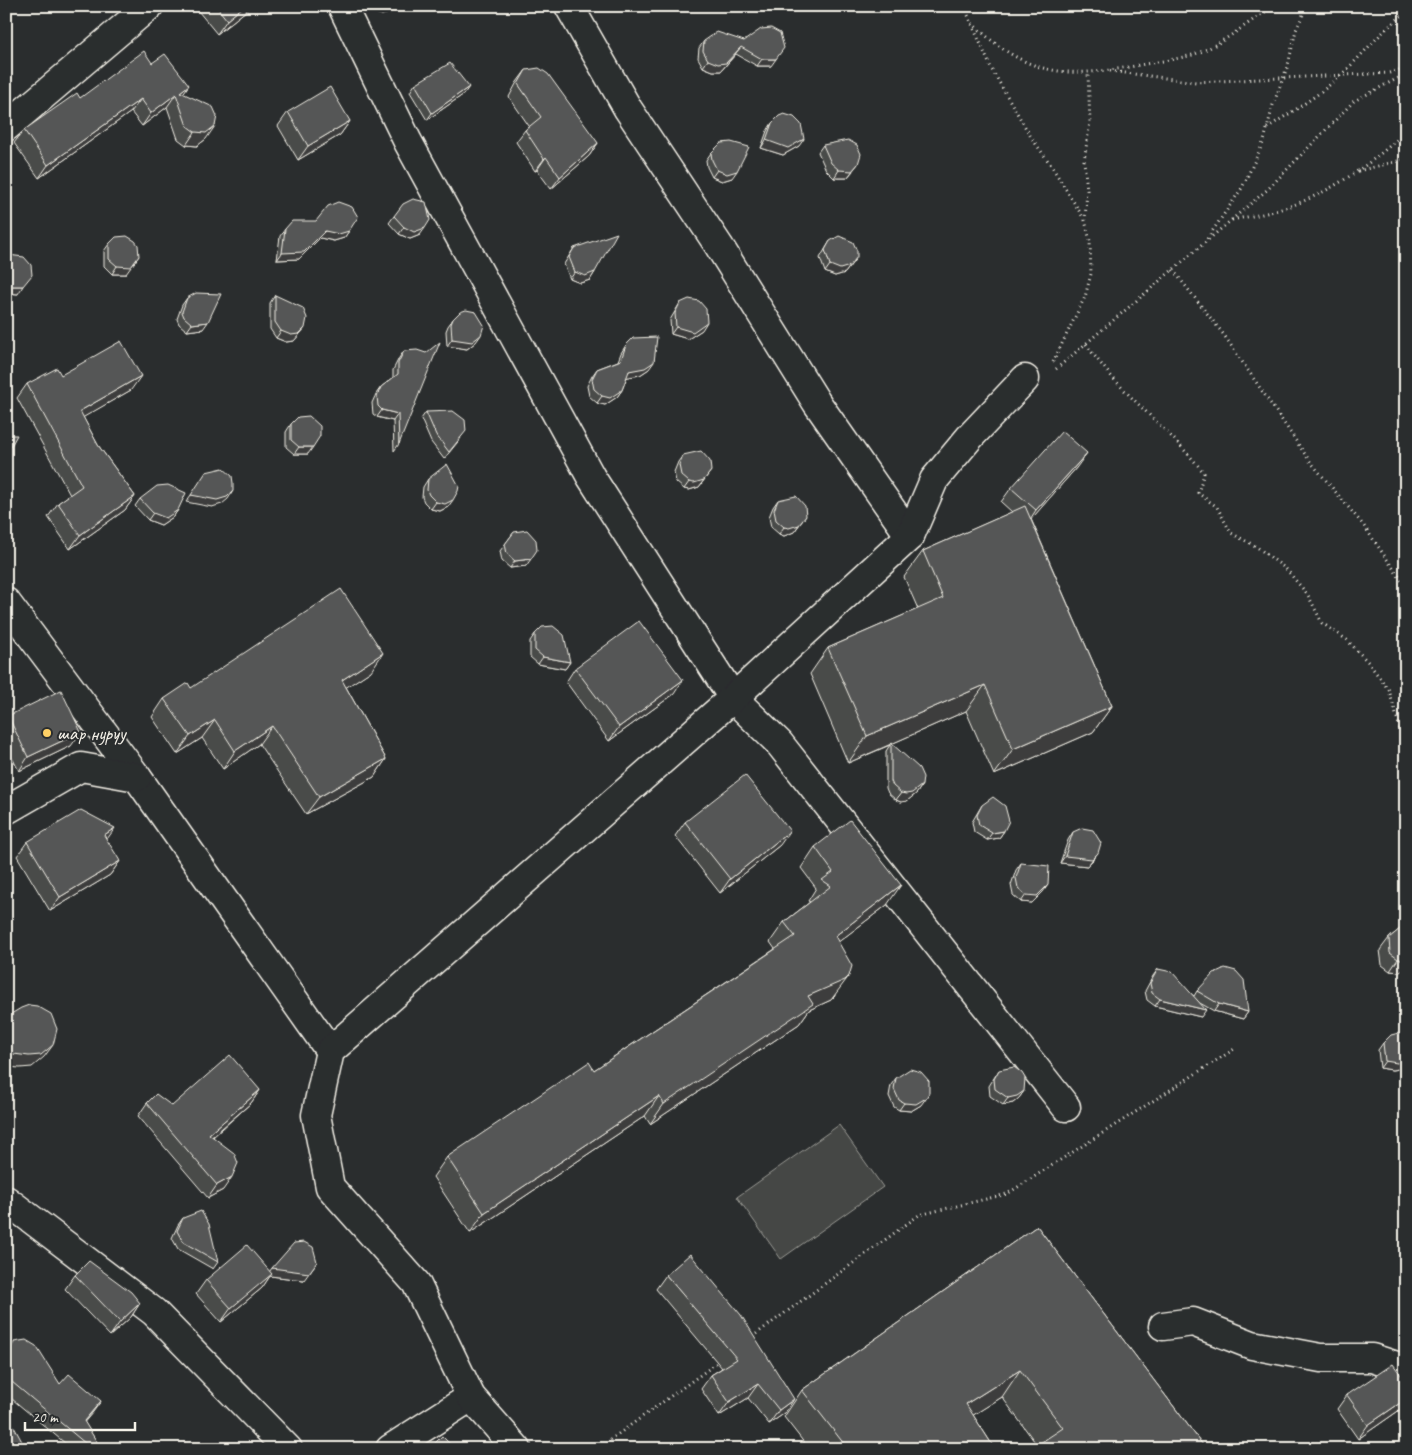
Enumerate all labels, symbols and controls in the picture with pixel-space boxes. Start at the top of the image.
place label: шар нуруу [57,721,128,746]
marker: шар нуруу [41,727,53,739]
scale bar [25,1400,135,1432]
text: 20 m [32,1408,59,1427]

